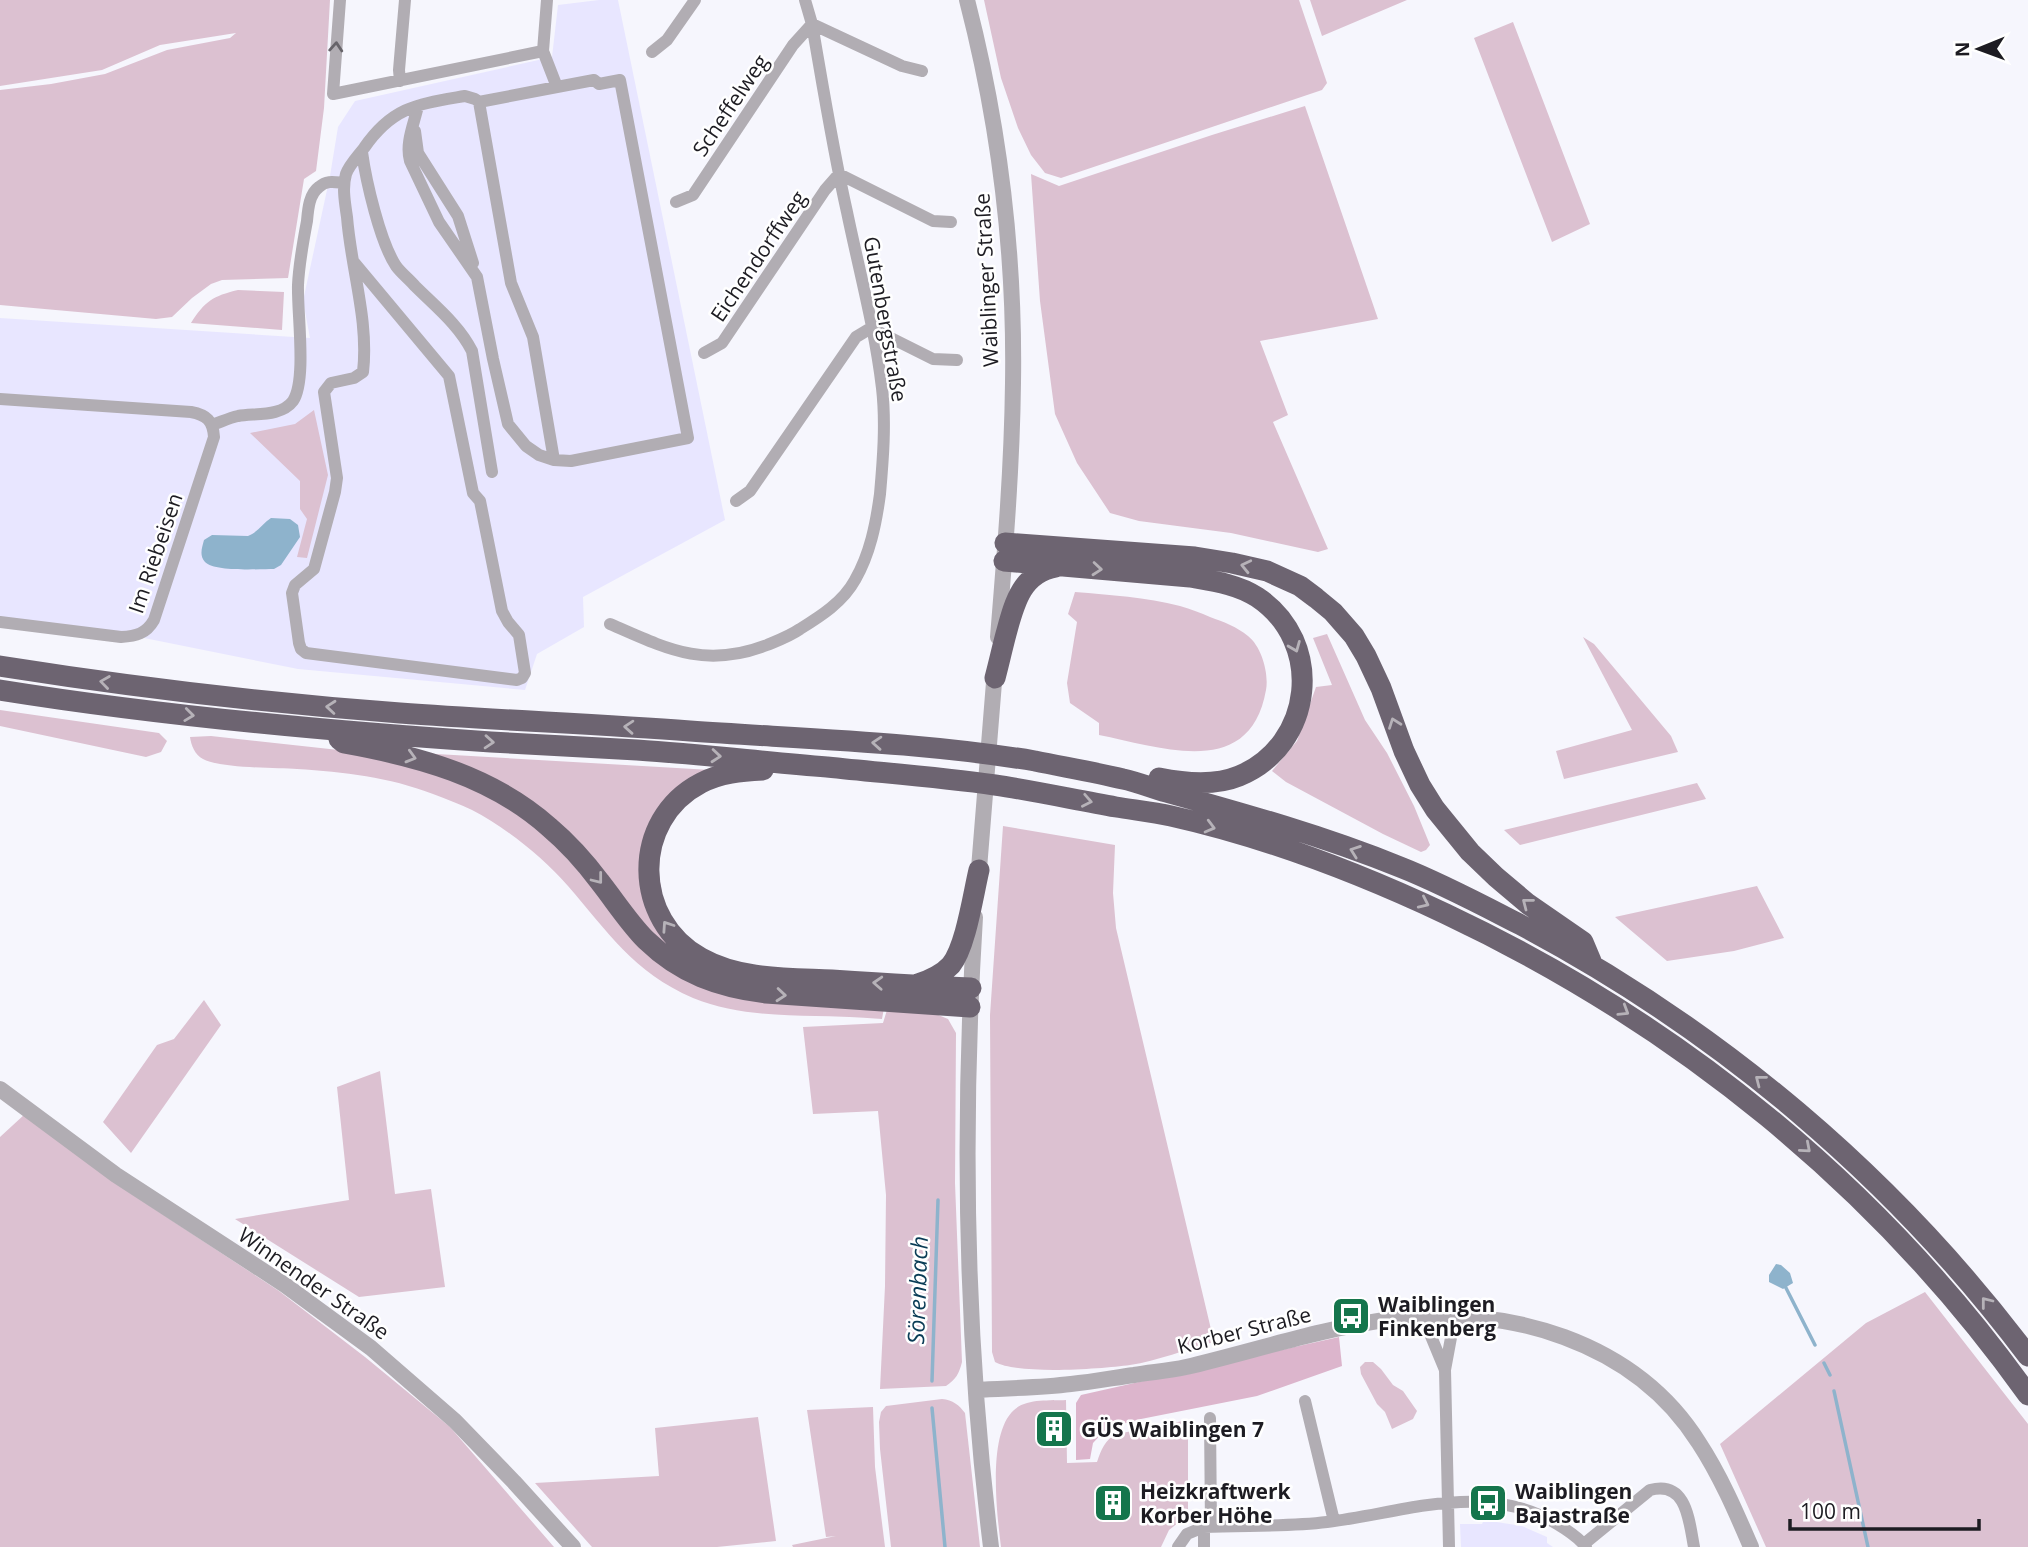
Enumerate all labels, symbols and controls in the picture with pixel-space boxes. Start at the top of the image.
north arrow [1944,14,2014,84]
one-way arrow [328,41,343,52]
text: N [1949,41,1975,57]
street label: Scheffelweg [686,49,774,161]
street label: Eichendorffweg [704,185,812,327]
street label: Waiblinger Straße [967,192,1005,368]
street label: Gutenbergstraße [858,234,914,404]
street label: Im Riebeisen [121,489,189,617]
one-way arrow [1240,559,1252,574]
one-way arrow [1091,561,1102,576]
one-way arrow [1287,639,1301,652]
one-way arrow [99,674,111,689]
one-way arrow [325,700,336,715]
one-way arrow [183,707,195,722]
one-way arrow [1388,718,1402,730]
one-way arrow [623,719,634,734]
one-way arrow [484,734,495,749]
one-way arrow [871,736,882,751]
one-way arrow [711,748,722,763]
one-way arrow [405,749,417,764]
one-way arrow [1081,793,1093,808]
one-way arrow [1204,819,1216,833]
one-way arrow [1349,845,1361,859]
one-way arrow [589,871,602,884]
one-way arrow [1417,895,1429,909]
one-way arrow [1523,898,1535,911]
one-way arrow [662,921,675,934]
one-way arrow [872,976,883,991]
one-way arrow [776,987,787,1002]
one-way arrow [1617,1003,1630,1016]
one-way arrow [1755,1076,1767,1089]
one-way arrow [1797,1140,1810,1152]
street label: Winnender Straße [233,1221,395,1345]
water label: Sörenbach [899,1235,935,1345]
place label: Waiblingen Finkenberg [1378,1290,1496,1342]
bus stop icon: Waiblingen Finkenberg [1330,1295,1372,1337]
one-way arrow [1982,1298,1994,1311]
street label: Korber Straße [1174,1300,1314,1360]
building icon: GÜS Waiblingen 7 [1033,1408,1075,1450]
place label: GÜS Waiblingen 7 [1081,1415,1264,1443]
place label: Heizkraftwerk Korber Höhe [1140,1477,1292,1529]
place label: Waiblingen Bajastraße [1515,1477,1632,1529]
building icon: Heizkraftwerk Korber Höhe [1092,1482,1134,1524]
bus stop icon: Waiblingen Bajastraße [1467,1482,1509,1524]
scale bar [1790,1488,1979,1532]
text: 100 m [1800,1497,1861,1525]

